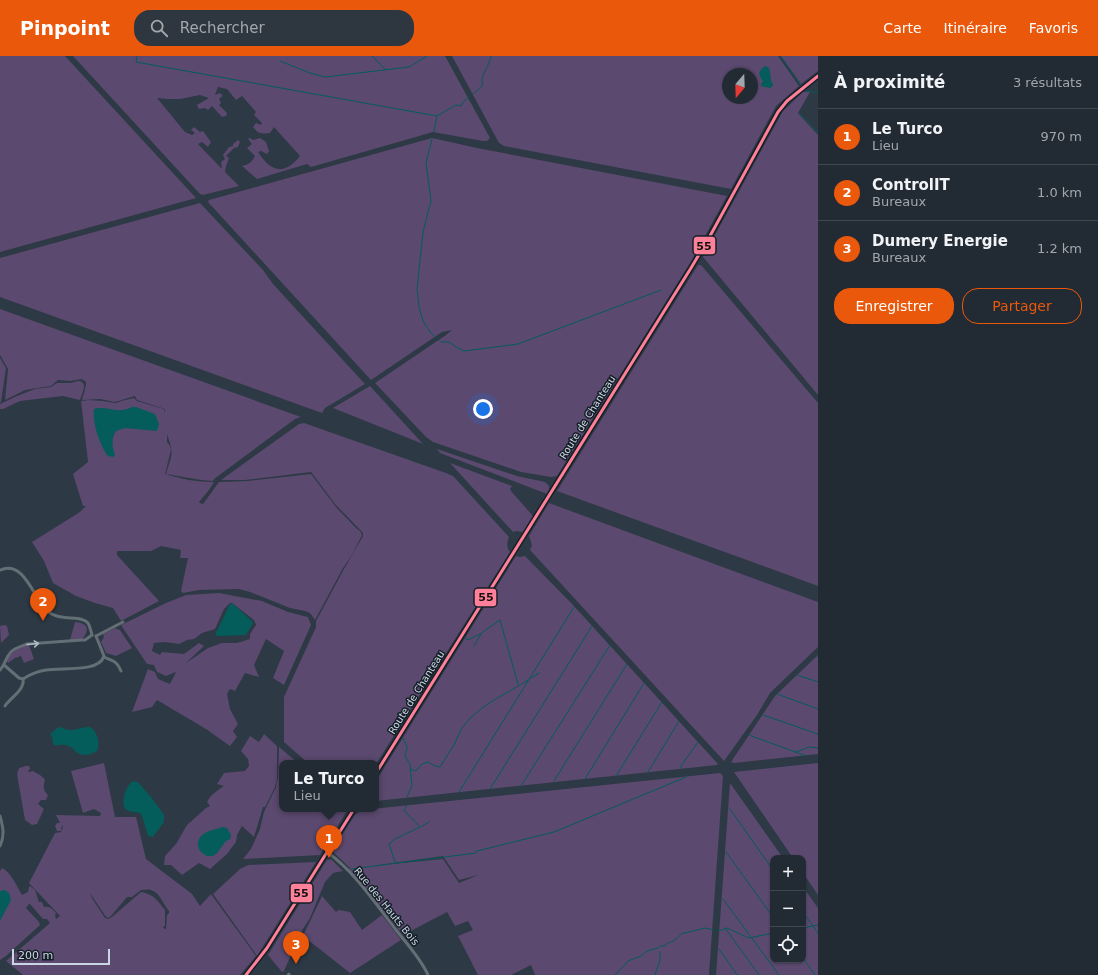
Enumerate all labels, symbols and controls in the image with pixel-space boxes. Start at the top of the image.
search box [134,10,414,46]
text: Pinpoint [20,17,110,39]
icon: search [148,17,170,39]
text: Rechercher [180,19,265,37]
text: Carte [883,20,922,36]
text: Itinéraire [944,20,1007,36]
text: Favoris [1029,20,1078,36]
north arrow [722,68,758,104]
text: À proximité [834,72,945,92]
text: 3 résultats [1013,75,1082,90]
text: Le Turco [872,120,943,138]
text: 1 [842,129,852,144]
text: 970 m [1040,129,1082,144]
text: Lieu [872,138,899,153]
text: ControlIT [872,176,950,194]
text: 2 [842,185,852,200]
text: 1.0 km [1037,185,1082,200]
text: Bureaux [872,194,926,209]
text: Dumery Energie [872,232,1008,250]
line badge: 55 [693,236,716,255]
text: 55 [696,240,712,253]
text: 3 [842,241,852,256]
text: 1.2 km [1037,241,1082,256]
text: Bureaux [872,250,926,265]
button: Enregistrer [834,288,954,324]
button: Partager [962,288,1082,324]
street label: Route de Chanteau [557,374,618,461]
your location [473,399,493,419]
pin: 2 [30,588,56,621]
line badge: 55 [474,588,497,607]
text: 55 [478,591,494,604]
one-way arrow [26,640,39,647]
street label: Route de Chanteau [386,649,447,736]
popup [279,760,379,812]
text: Le Turco [294,770,364,788]
text: Lieu [294,788,321,803]
pin: 1 [316,825,342,858]
map controls [770,855,806,963]
button: + [770,855,806,891]
street label: Rue des Hauts Bois [352,865,421,947]
line badge: 55 [290,883,313,903]
text: 55 [293,887,309,900]
button: − [770,891,806,927]
button: locate [770,927,806,963]
pin: 3 [283,931,309,964]
scale bar [12,947,110,966]
text: 200 m [18,949,53,962]

